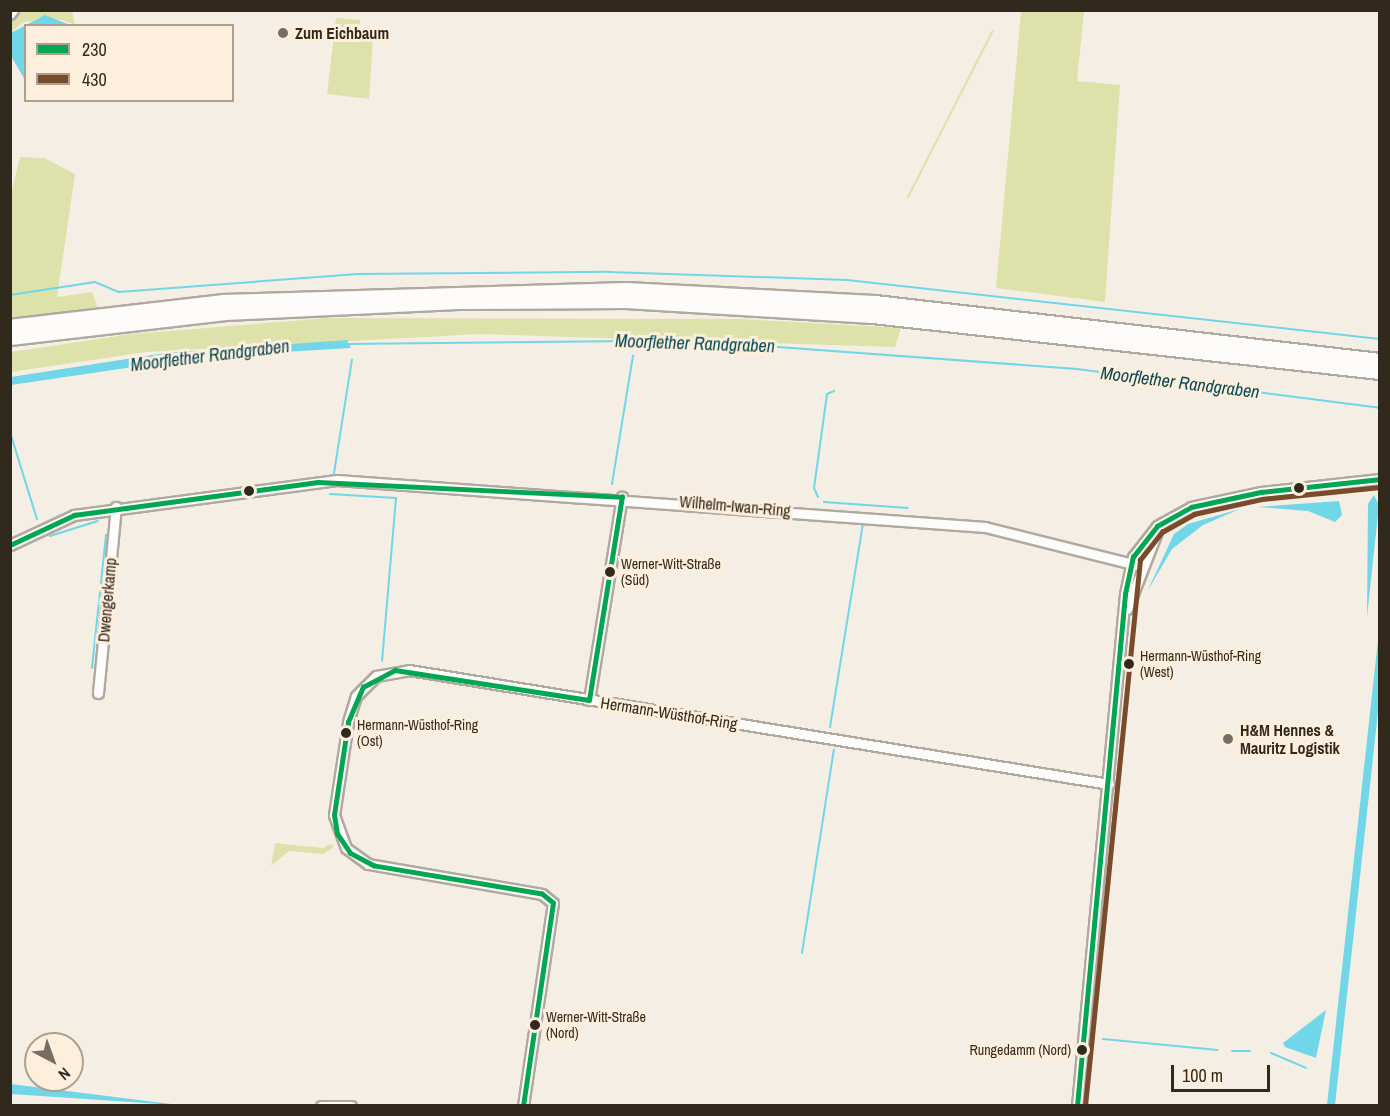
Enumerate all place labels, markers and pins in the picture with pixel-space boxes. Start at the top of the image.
place label: Zum Eichbaum [295,23,389,43]
marker: Zum Eichbaum [276,26,290,40]
unlabelled marker [1293,482,1305,494]
unlabelled marker [243,485,255,497]
place label: Werner-Witt-Straße (Süd) [621,556,721,588]
marker: Werner-Witt-Straße (Süd) [604,566,616,578]
place label: Hermann-Wüsthof-Ring (West) [1140,648,1261,680]
marker: Hermann-Wüsthof-Ring (West) [1123,658,1135,670]
place label: Hermann-Wüsthof-Ring (Ost) [357,717,478,750]
place label: H&M Hennes & Mauritz Logistik [1240,720,1340,758]
marker: Hermann-Wüsthof-Ring (Ost) [340,727,352,739]
marker: H&M Hennes & Mauritz Logistik [1221,732,1235,746]
place label: Werner-Witt-Straße (Nord) [546,1009,646,1042]
marker: Werner-Witt-Straße (Nord) [529,1019,541,1031]
place label: Rungedamm (Nord) [970,1042,1071,1058]
marker: Rungedamm (Nord) [1076,1044,1088,1056]

